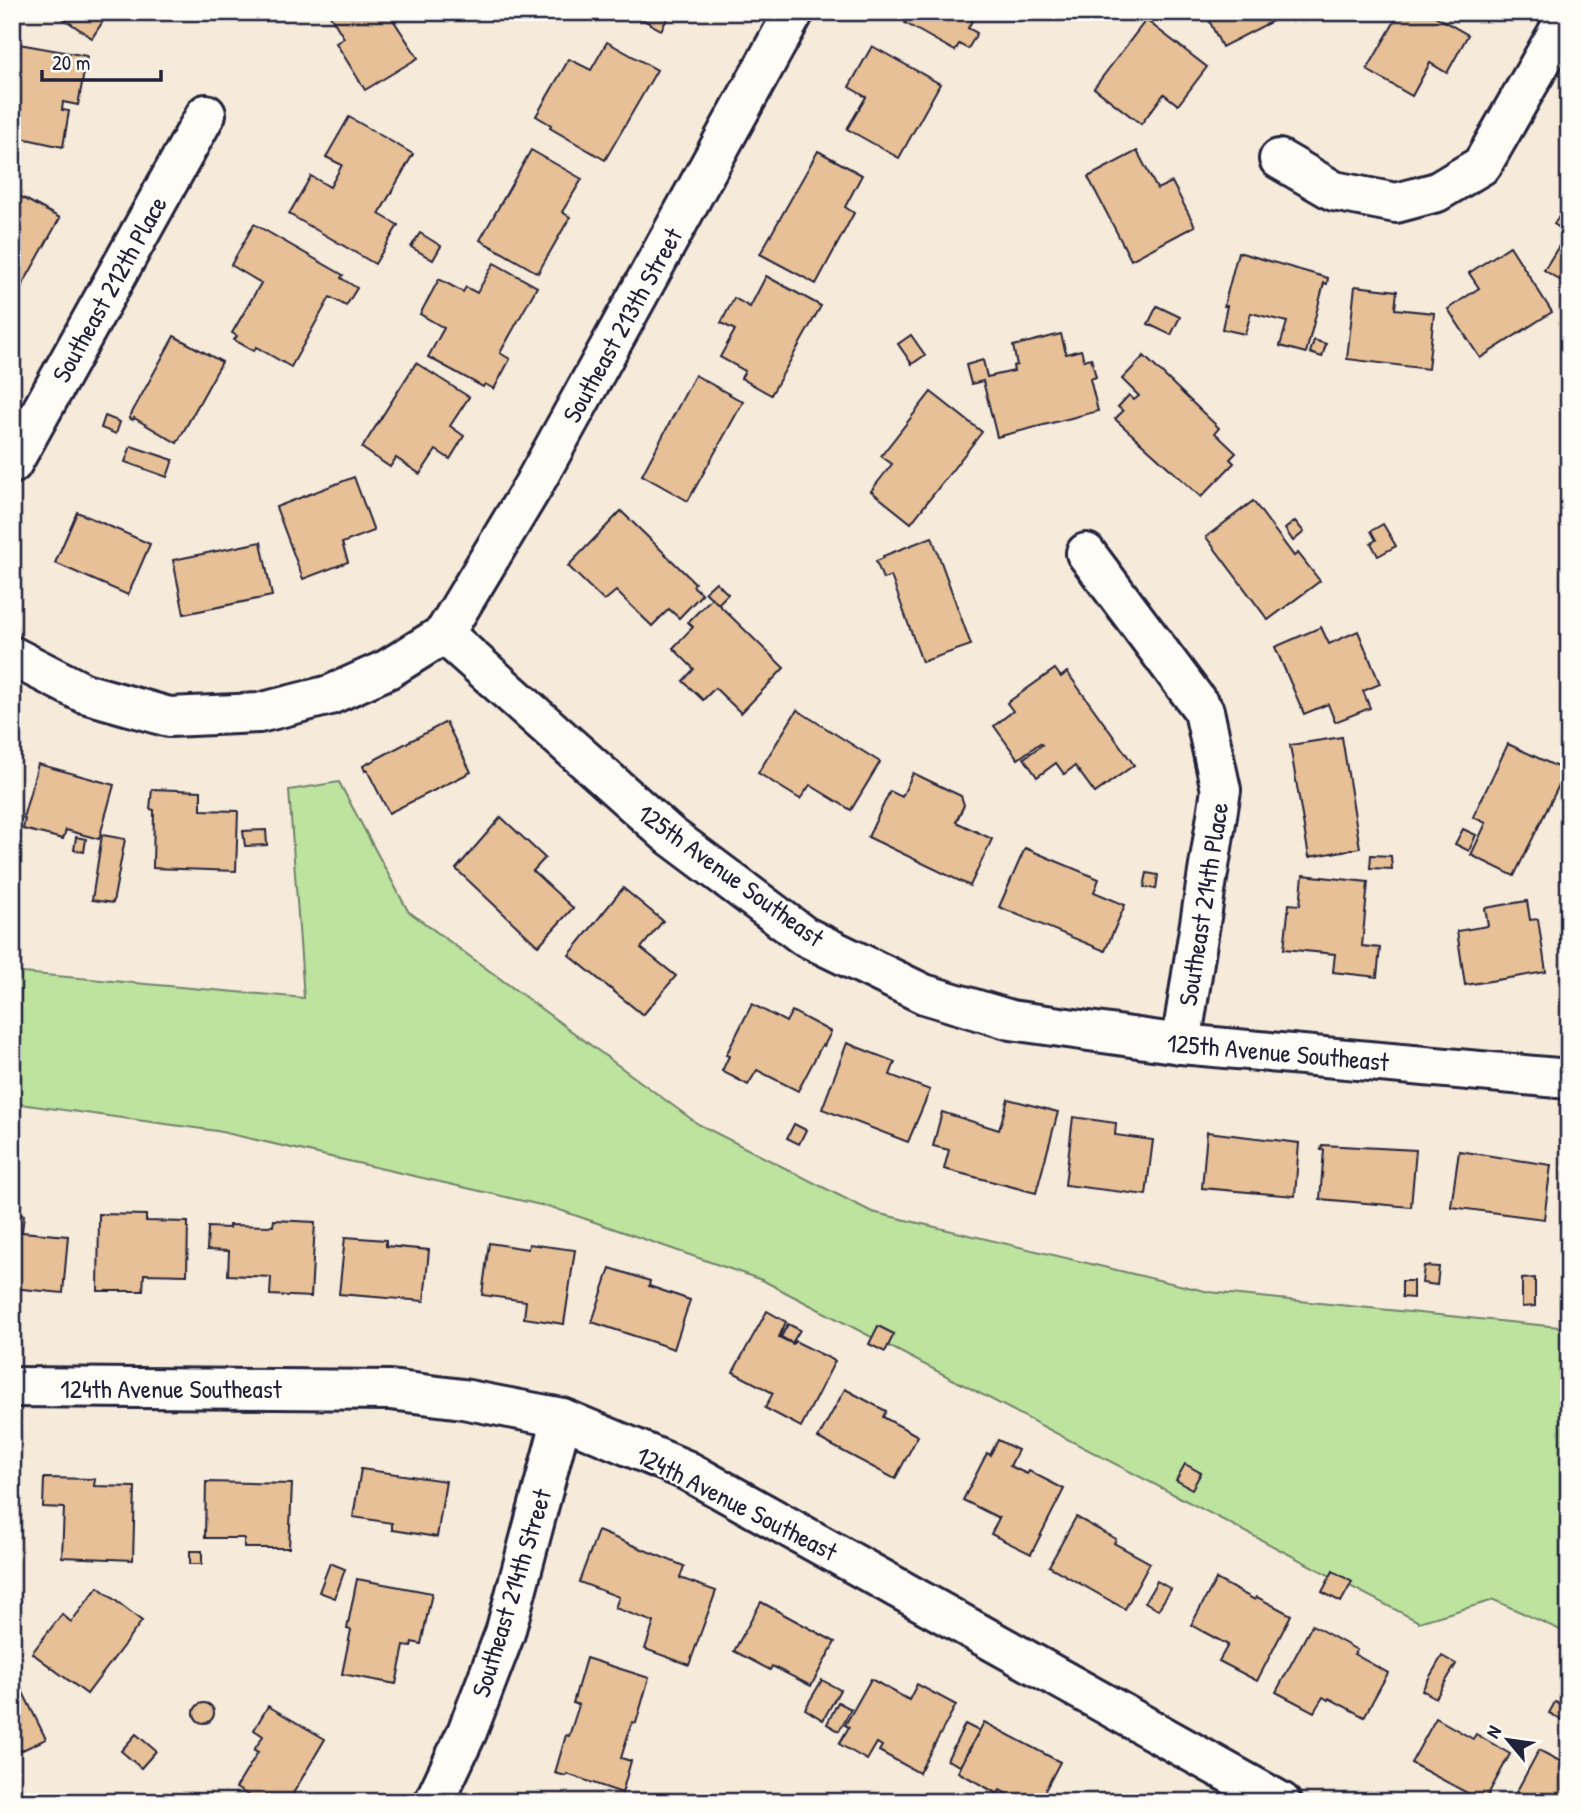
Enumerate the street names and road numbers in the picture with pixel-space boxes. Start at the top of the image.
street label: Southeast 212th Place [43,190,175,388]
street label: Southeast 213th Street [554,220,691,429]
street label: 125th Avenue Southeast [631,795,832,955]
street label: Southeast 214th Place [1170,800,1236,1008]
street label: 125th Avenue Southeast [1166,1025,1391,1079]
street label: 124th Avenue Southeast [60,1371,283,1406]
street label: 124th Avenue Southeast [630,1437,844,1569]
street label: Southeast 214th Street [463,1484,560,1701]

